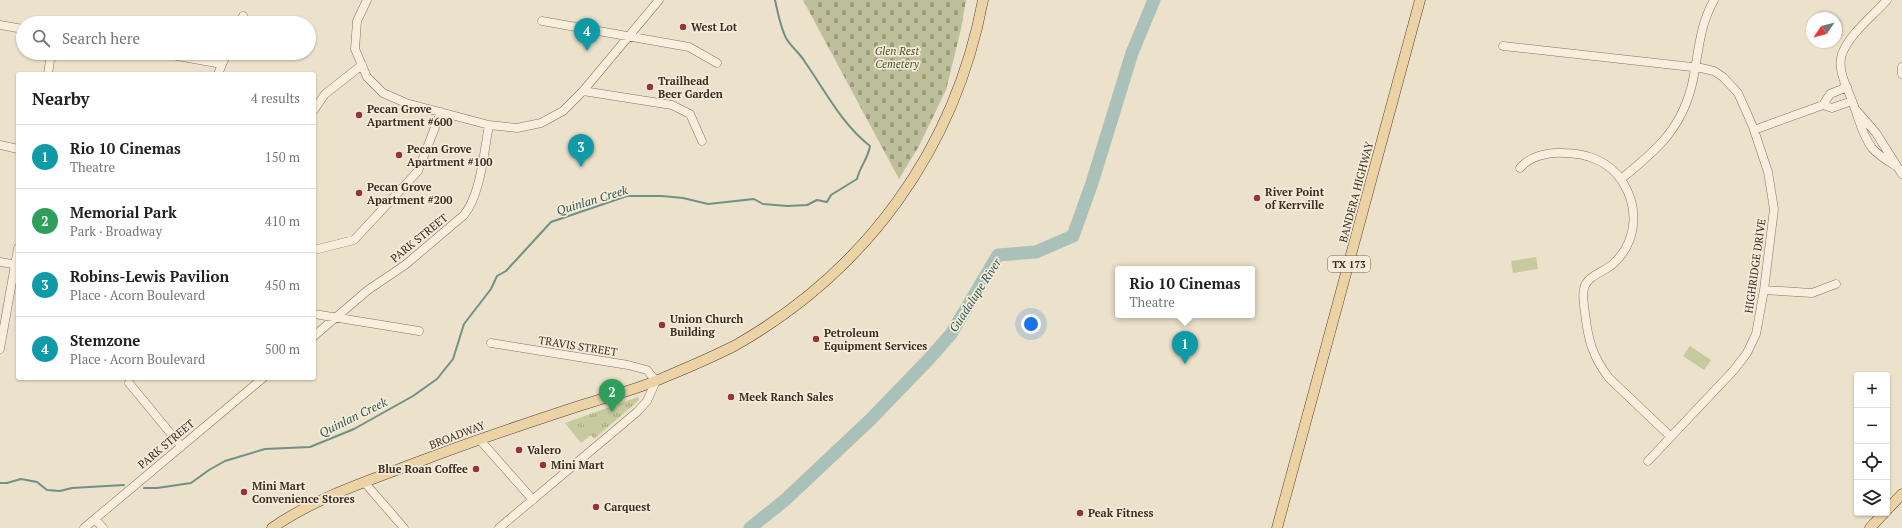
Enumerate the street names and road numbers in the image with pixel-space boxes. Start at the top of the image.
street label: BANDERA HIGHWAY [1336,139,1376,244]
street label: PARK STREET [388,211,451,265]
street label: HIGHRIDGE DRIVE [1741,218,1769,314]
road number: TX 173 [1328,256,1370,272]
street label: TRAVIS STREET [538,333,619,359]
street label: PARK STREET [135,416,197,472]
street label: BROADWAY [427,418,488,452]

